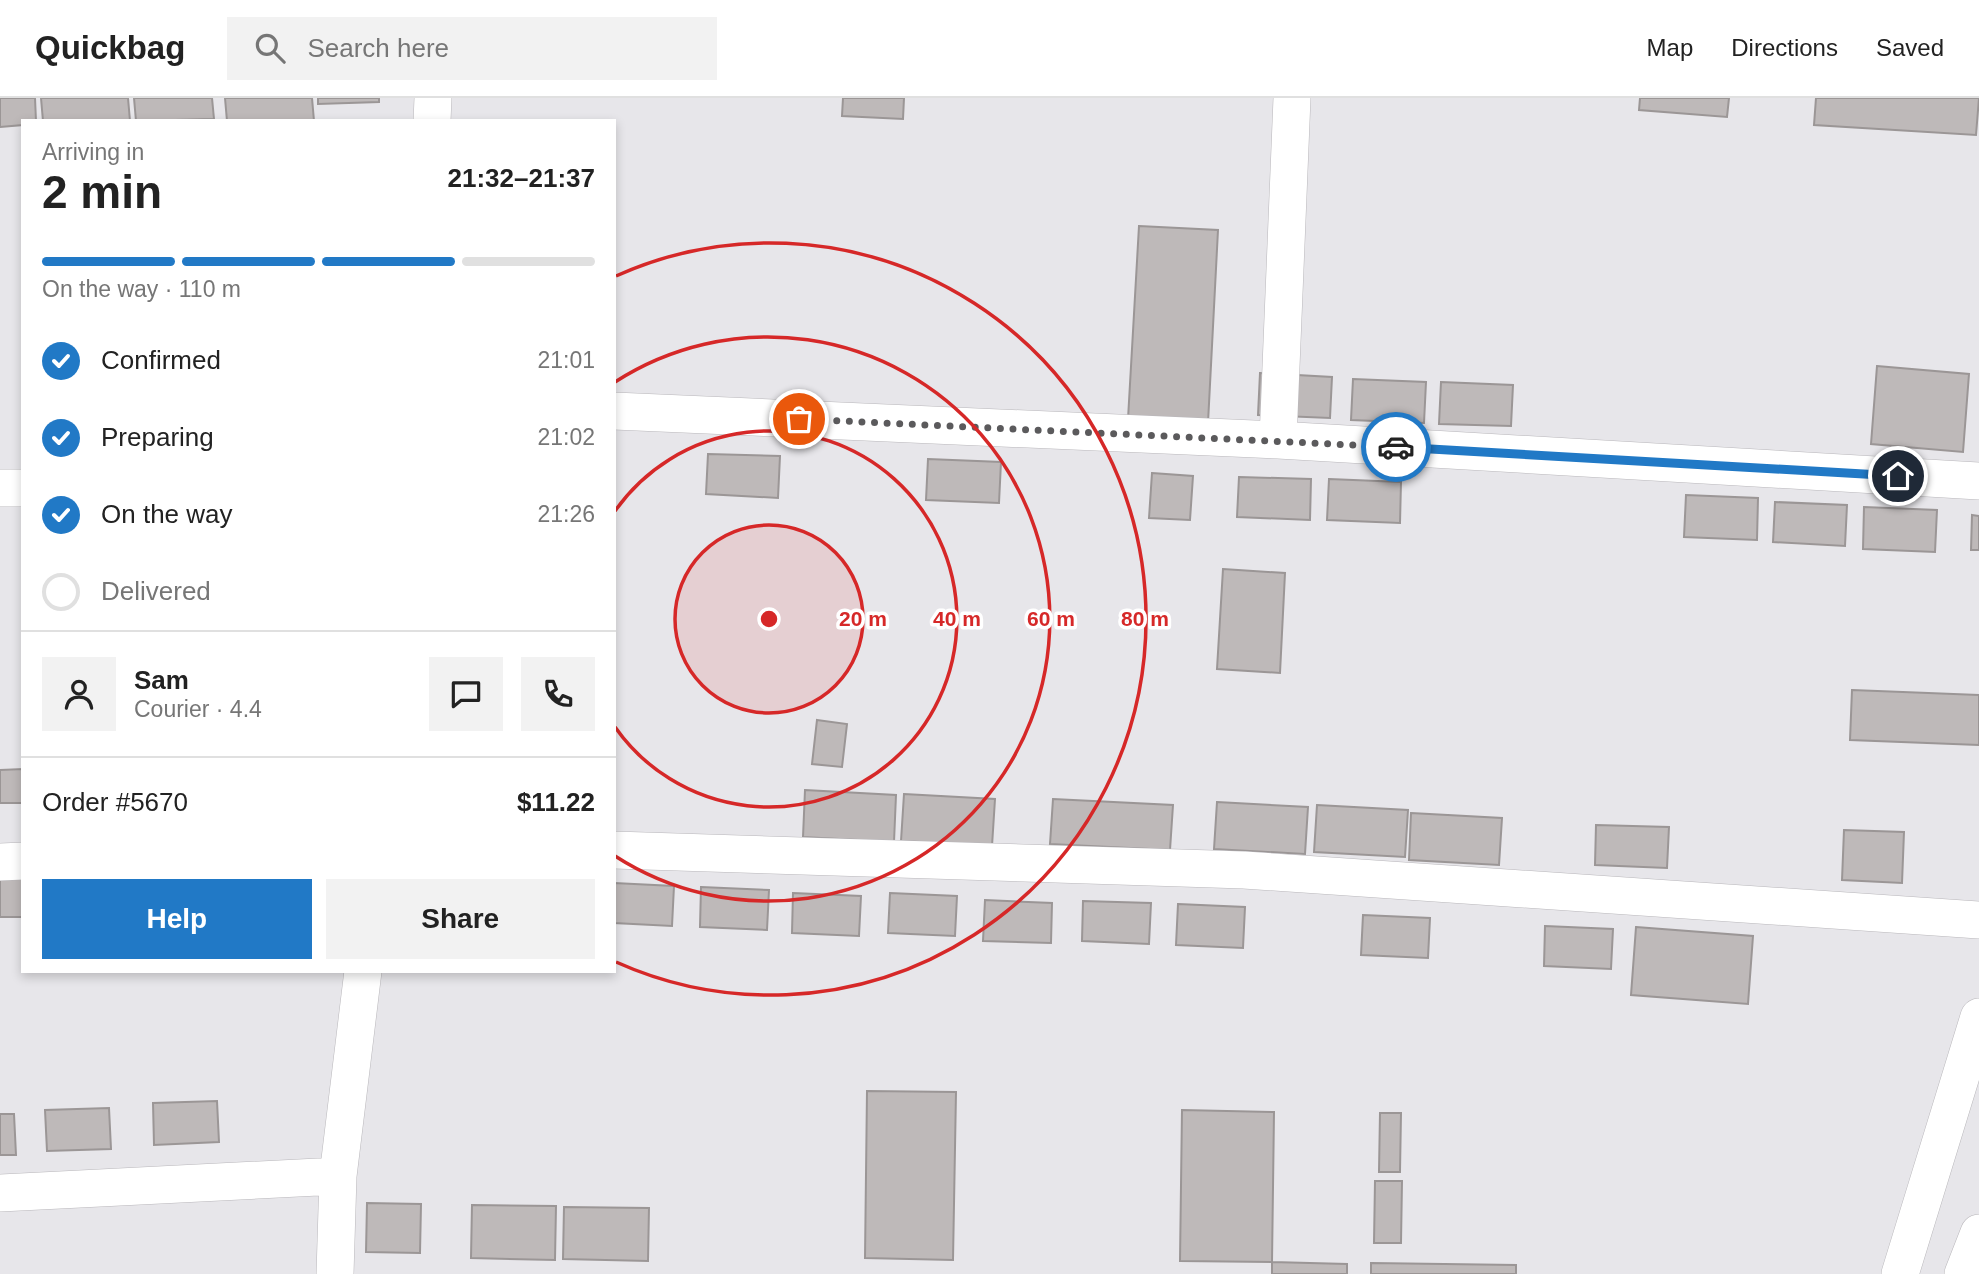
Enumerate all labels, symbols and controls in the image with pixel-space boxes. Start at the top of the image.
search box [227,17,717,80]
text: Quickbag [35,29,185,66]
icon: search [251,29,289,67]
text: Search here [307,33,449,63]
text: Map [1647,34,1693,61]
text: Directions [1731,34,1838,61]
text: Saved [1876,34,1944,61]
text: Arriving in [42,139,144,165]
text: 21:32–21:37 [448,163,595,193]
text: 2 min [42,166,162,218]
text: On the way · 110 m [42,276,241,302]
icon: check [42,342,80,380]
text: Confirmed [101,345,221,375]
text: 21:01 [537,347,595,373]
pin [769,389,829,449]
icon: bag [780,400,818,438]
courier [1361,412,1431,482]
icon: check [42,419,80,457]
text: Preparing [101,422,214,452]
text: 21:02 [537,424,595,450]
icon: car [1377,428,1415,466]
pin [1868,446,1928,506]
icon: home [1879,457,1917,495]
icon: check [42,496,80,534]
text: On the way [101,499,233,529]
text: 21:26 [537,501,595,527]
text: Delivered [101,576,211,606]
centre of rings [757,607,781,631]
text: 20 m [839,607,887,630]
text: 40 m [933,607,981,630]
text: 60 m [1027,607,1075,630]
text: 80 m [1121,607,1169,630]
button: person [42,657,116,731]
button: chat [429,657,503,731]
button: phone [521,657,595,731]
text: Sam [134,665,189,695]
text: Courier · 4.4 [134,696,262,722]
text: Order #5670 [42,787,188,817]
text: $11.22 [517,787,595,817]
button: Help [42,879,312,959]
button: Share [326,879,595,959]

